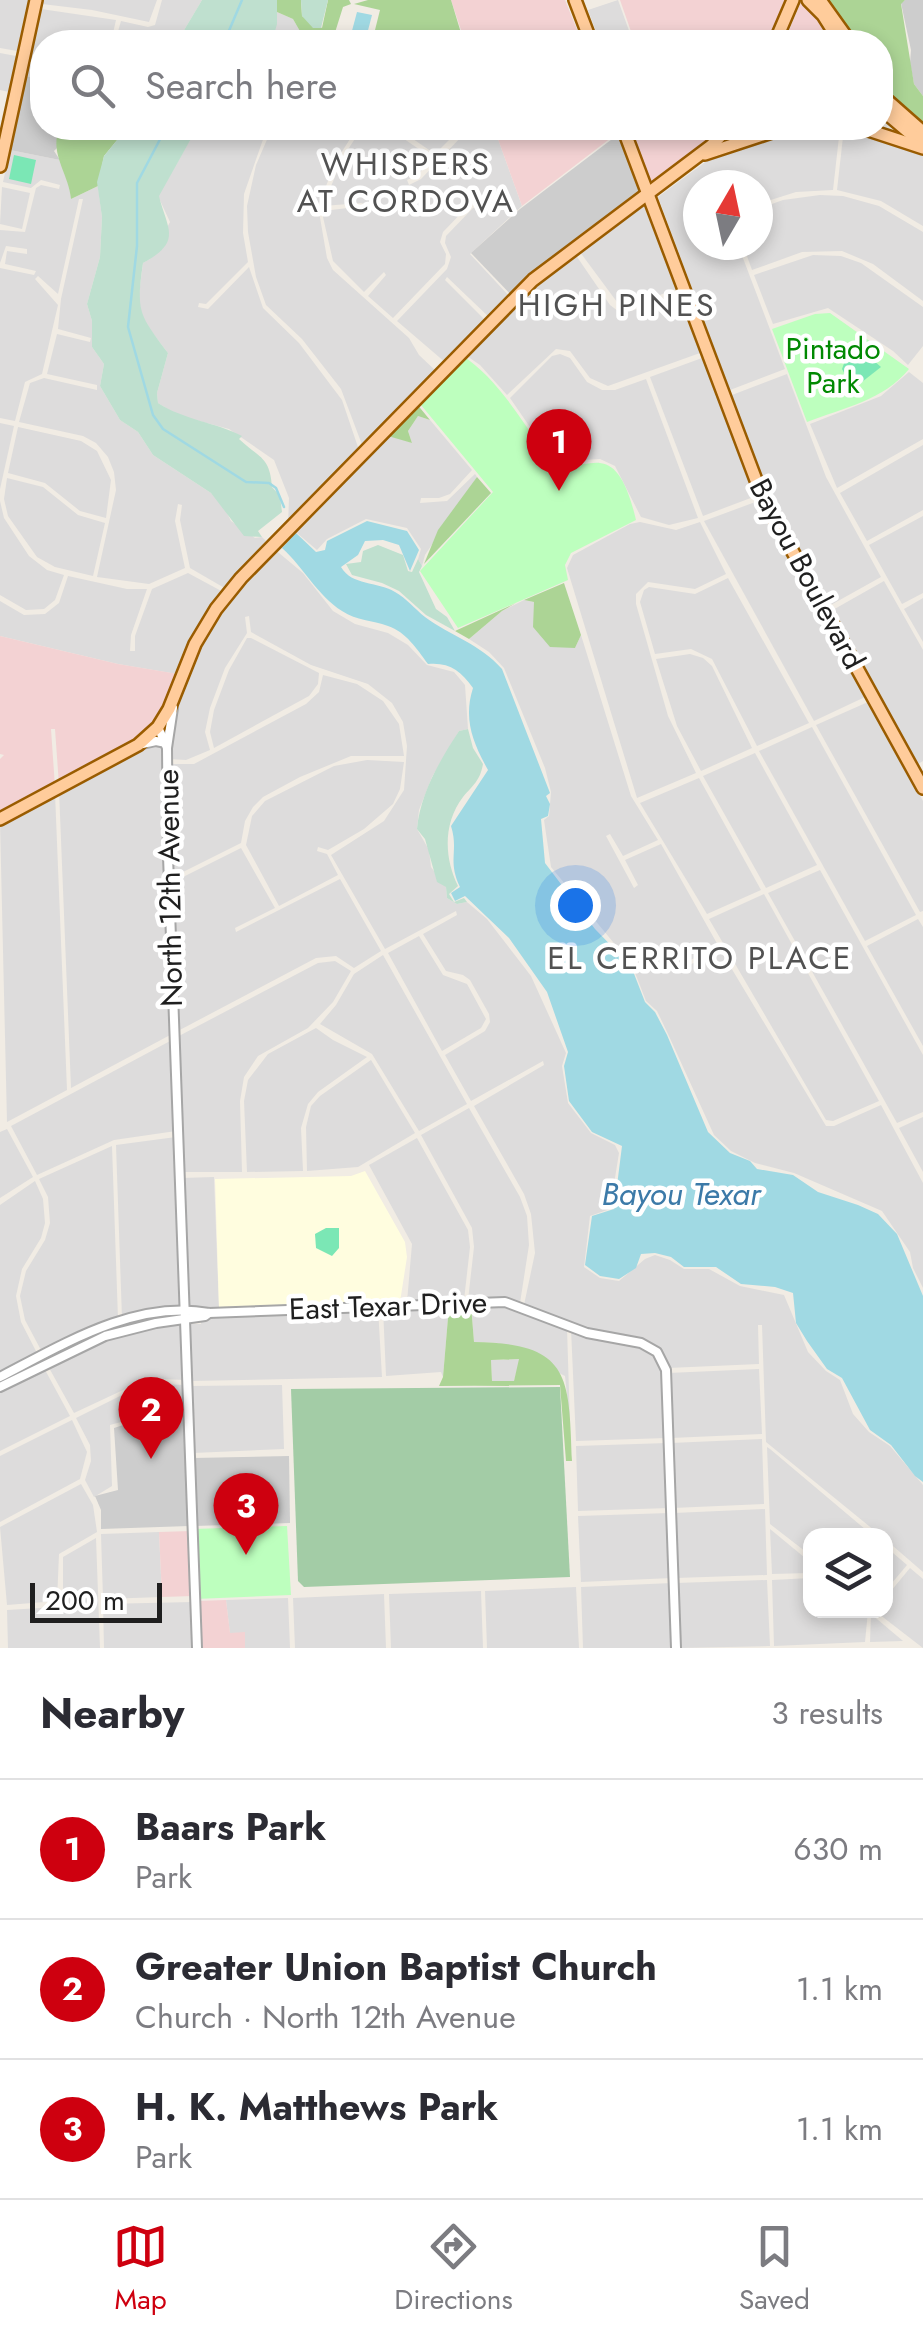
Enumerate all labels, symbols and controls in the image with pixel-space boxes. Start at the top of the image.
search box [30,30,893,140]
icon: search [65,58,120,113]
text: Search here [145,58,337,113]
district label: WHISPERS AT CORDOVA [297,141,515,224]
north arrow [683,170,773,260]
district label: HIGH PINES [518,282,716,328]
park label: Pintado Park [785,327,881,404]
pin: 1 [526,408,592,491]
street label: Bayou Boulevard [739,471,876,677]
street label: North 12th Avenue [146,769,193,1007]
your location [550,880,601,931]
district label: EL CERRITO PLACE [547,935,853,981]
water label: Bayou Texar [601,1171,763,1217]
street label: East Texar Drive [288,1281,488,1330]
pin: 2 [118,1376,184,1459]
pin: 3 [214,1472,278,1555]
map controls [803,1528,893,1618]
button: layers [803,1528,893,1618]
scale bar [30,1578,162,1622]
text: 200 m [45,1580,125,1621]
text: Nearby [40,1683,184,1744]
text: 3 results [771,1690,883,1736]
text: Baars Park [135,1799,326,1854]
text: 1 [64,1826,81,1872]
text: 630 m [793,1826,883,1872]
text: Park [135,1854,192,1900]
text: Greater Union Baptist Church [135,1939,657,1994]
text: 2 [62,1966,83,2012]
text: 1.1 km [796,1966,883,2012]
text: Church · North 12th Avenue [135,1994,516,2040]
text: H. K. Matthews Park [135,2079,498,2134]
text: 3 [63,2106,82,2152]
text: 1.1 km [796,2106,883,2152]
text: Park [135,2134,192,2180]
tab: Map [113,2219,168,2320]
tab: Directions [394,2219,513,2320]
tab: Saved [739,2219,810,2320]

